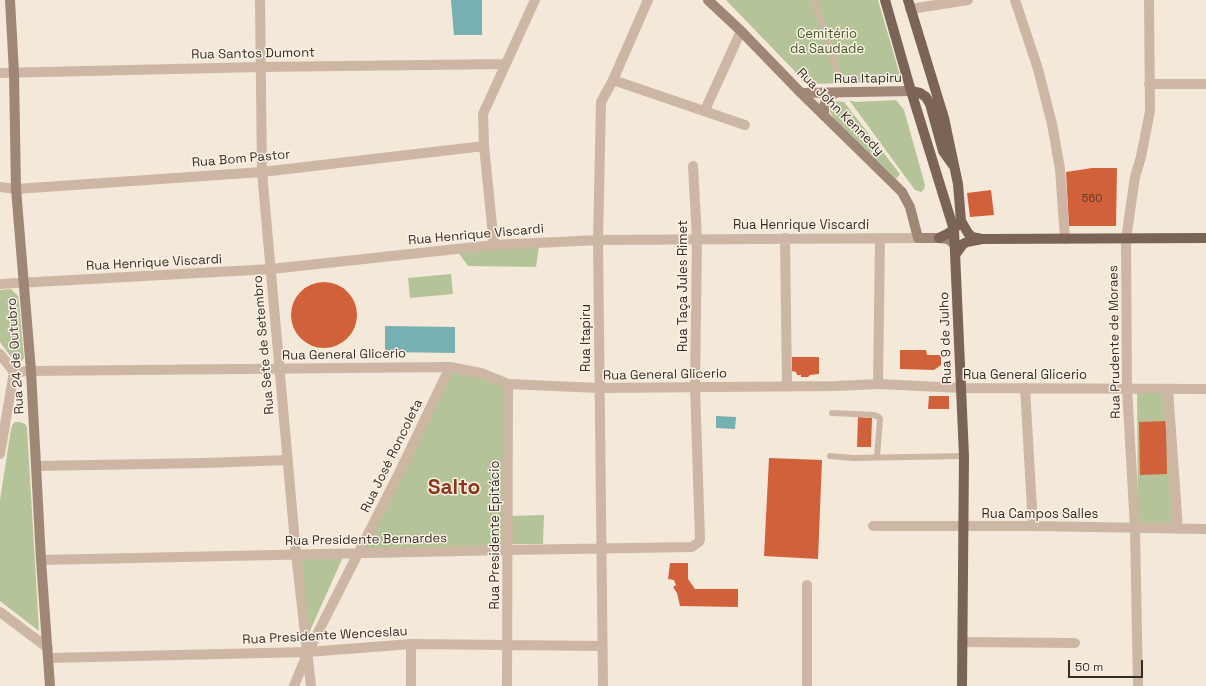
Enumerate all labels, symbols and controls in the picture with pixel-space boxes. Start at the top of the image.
park label: Cemitério da Saudade [790,26,864,57]
street label: Rua Santos Dumont [191,45,315,63]
street label: Rua John Kennedy [793,65,887,159]
street label: Rua Itapiru [834,71,902,87]
street label: Rua Bom Pastor [191,147,291,171]
house number: 560 [1082,192,1102,206]
street label: Rua Henrique Viscardi [733,217,869,233]
street label: Rua Taça Jules Rimet [675,220,691,352]
street label: Rua Henrique Viscardi [407,221,545,249]
street label: Rua Henrique Viscardi [86,252,222,274]
street label: Rua Prudente de Moraes [1106,265,1124,419]
street label: Rua Sete de Setembro [250,275,278,415]
street label: Rua 9 de Julho [937,292,955,384]
street label: Rua 24 de Outubro [4,297,28,415]
street label: Rua Itapiru [578,304,594,372]
street label: Rua General Glicerio [282,346,406,364]
street label: Rua General Glicerio [603,366,727,384]
street label: Rua General Glicerio [963,367,1087,383]
street label: Rua José Roncoleta [358,397,426,515]
street label: Rua Presidente Epitácio [487,461,503,609]
district label: Salto [428,475,480,501]
street label: Rua Campos Salles [982,506,1098,522]
street label: Rua Presidente Bernardes [285,531,447,549]
street label: Rua Presidente Wenceslau [242,624,408,648]
scale bar [1070,652,1145,678]
text: 50 m [1075,659,1103,675]

